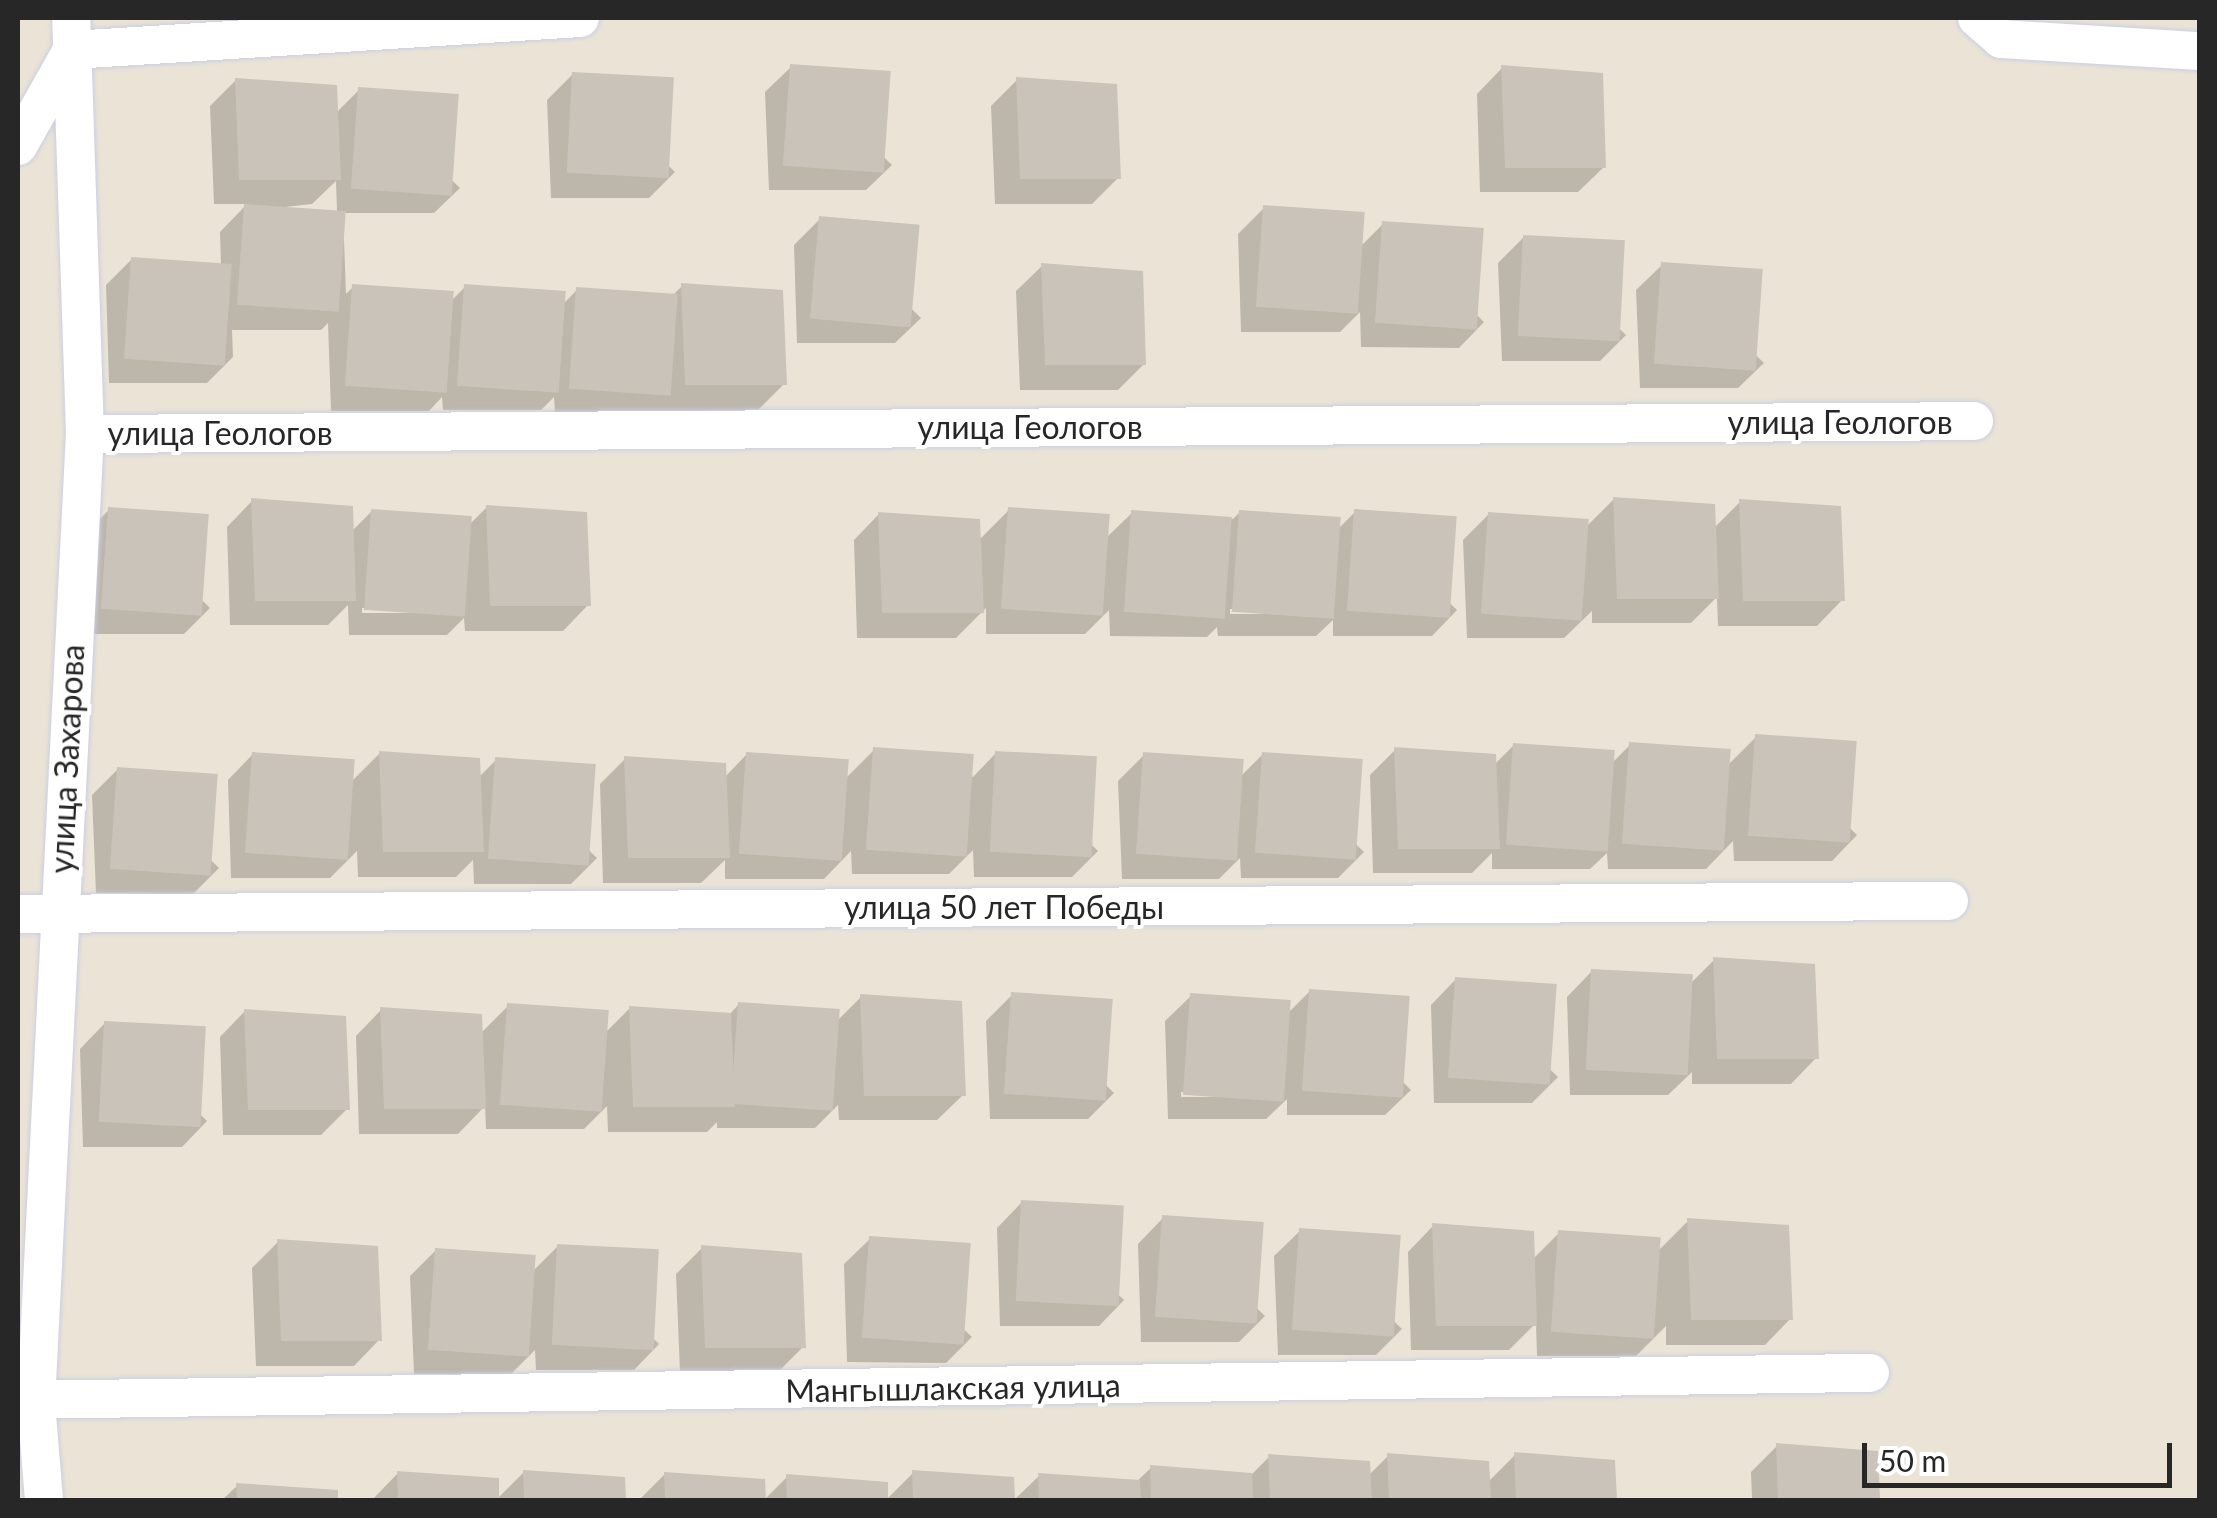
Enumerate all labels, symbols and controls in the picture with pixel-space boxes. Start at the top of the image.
street label: улица Геологов [1727,403,1953,441]
street label: улица Геологов [917,408,1143,446]
street label: улица Геологов [107,414,333,452]
street label: улица Захарова [42,643,92,875]
street label: улица 50 лет Победы [844,888,1164,926]
street label: Мангышлакская улица [785,1366,1121,1410]
scale bar [1867,1423,2177,1485]
text: 50 m [1879,1442,1946,1478]

